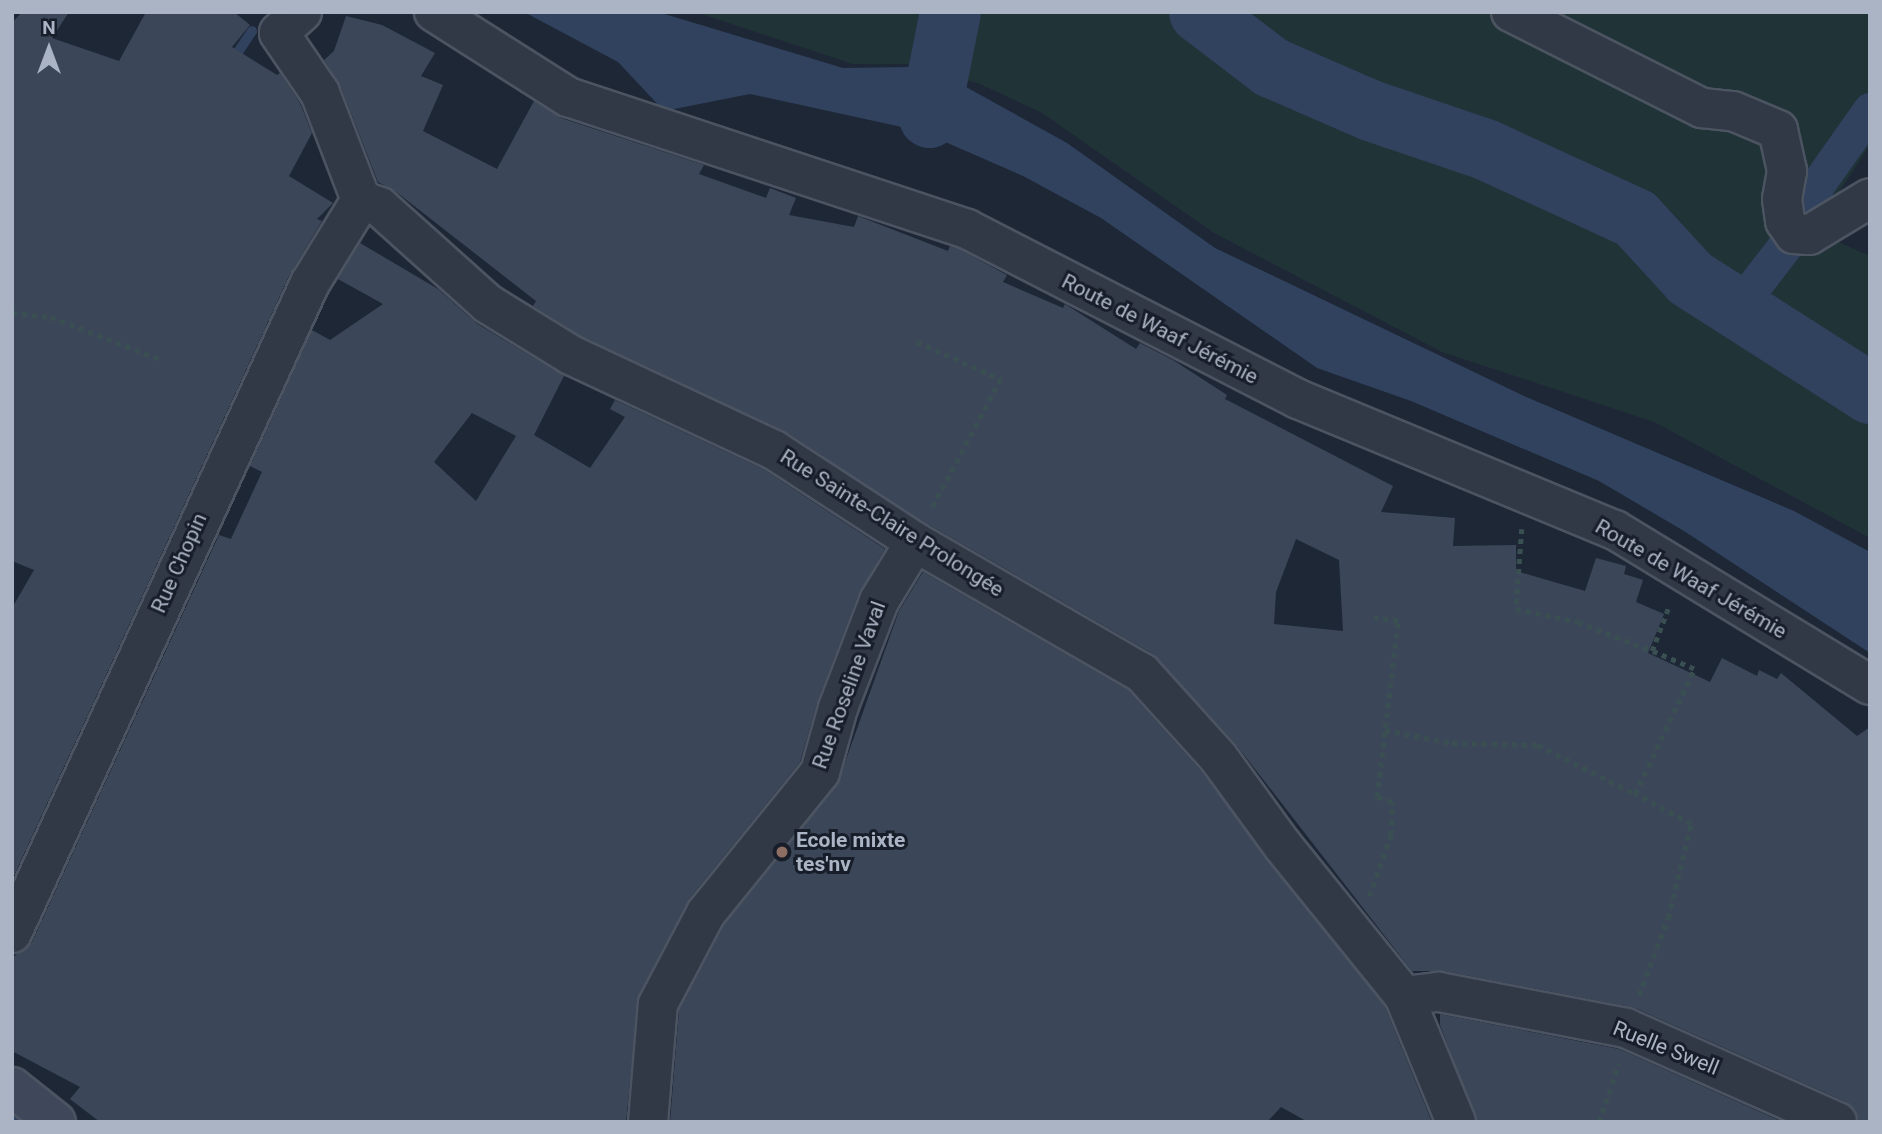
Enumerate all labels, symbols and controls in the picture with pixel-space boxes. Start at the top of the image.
north arrow [14,14,84,84]
text: N [42,16,56,39]
street label: Route de Waaf Jérémie [1058,269,1262,389]
street label: Rue Sainte-Claire Prolongée [776,444,1008,602]
street label: Rue Chopin [146,509,212,617]
street label: Route de Waaf Jérémie [1591,514,1791,644]
street label: Rue Roseline Vaval [807,598,891,772]
place label: Ecole mixte tes'nv [796,827,905,877]
marker: Ecole mixte tes'nv [774,844,790,860]
street label: Ruelle Swell [1609,1015,1723,1081]

